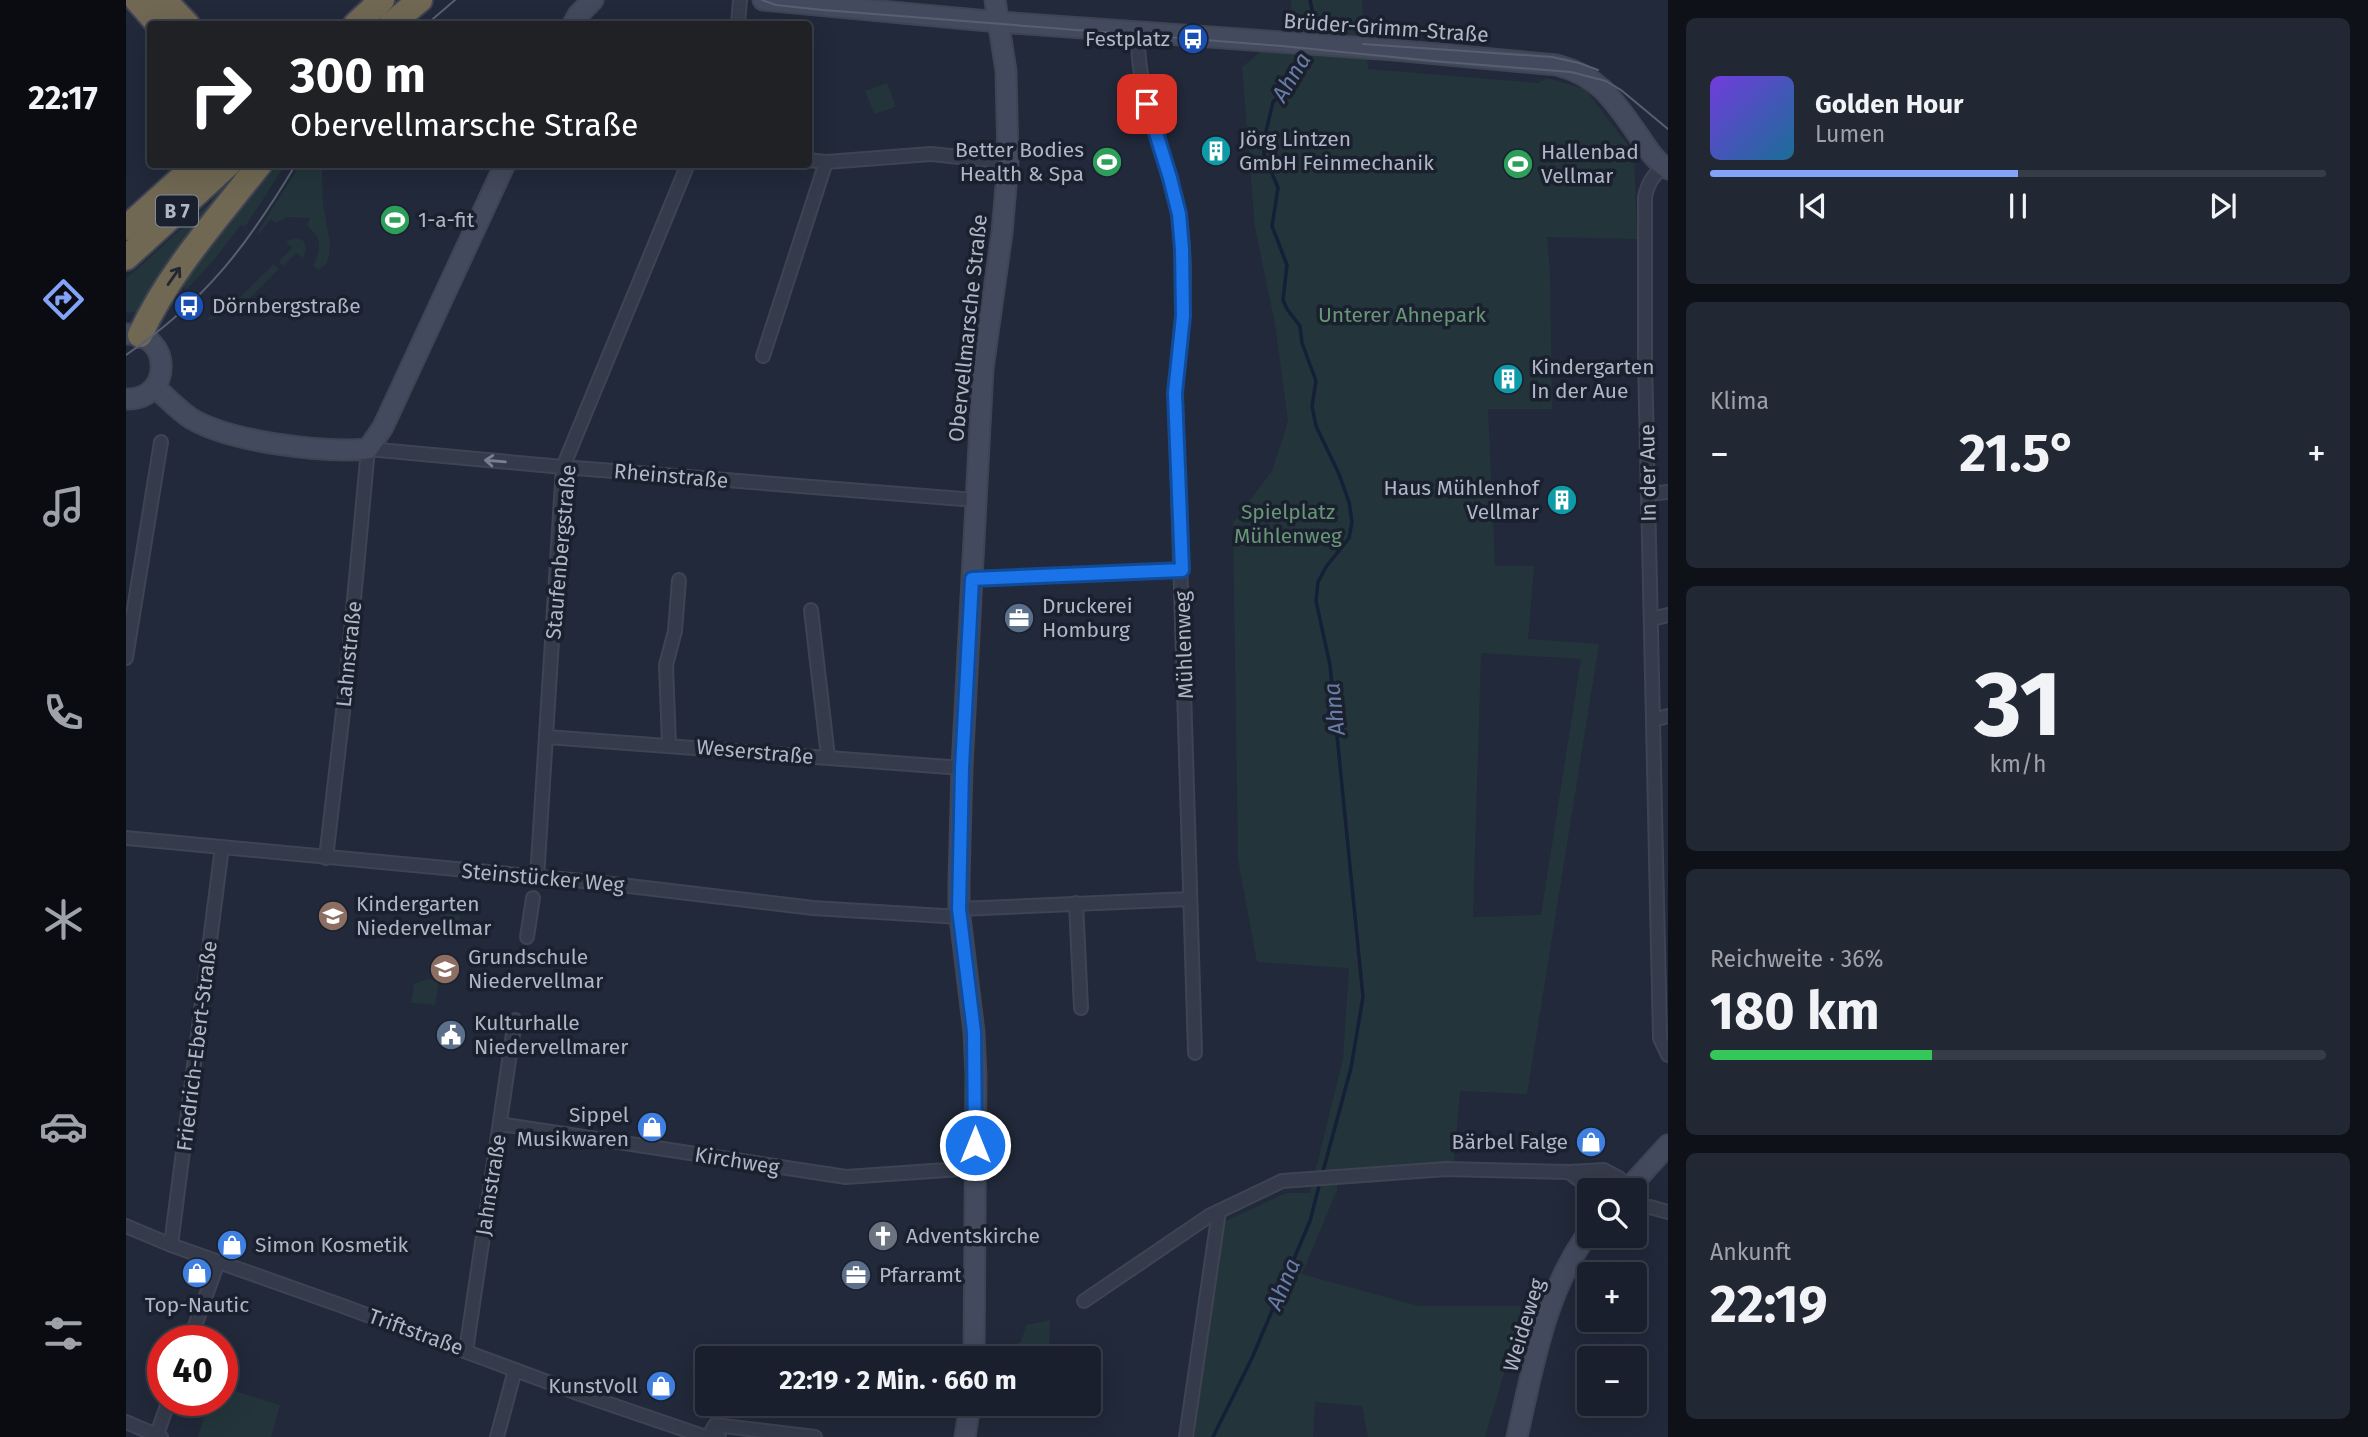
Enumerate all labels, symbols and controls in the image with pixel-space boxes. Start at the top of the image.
street label: Brüder-Grimm-Straße [1283,8,1489,48]
bus stop icon: Festplatz [1176,22,1210,56]
place label: Festplatz [1085,26,1170,52]
text: 300 m [290,46,426,105]
water label: Ahna [1265,47,1317,108]
icon: right [175,49,266,140]
pin [1117,74,1177,134]
text: 22:17 [28,79,98,117]
icon: arrive [1128,85,1166,123]
text: Golden Hour [1815,89,1963,120]
text: Obervellmarsche Straße [290,106,638,144]
text: Lumen [1815,120,1885,148]
place label: Jörg Lintzen GmbH Feinmechanik [1239,126,1434,176]
building icon: Jörg Lintzen GmbH Feinmechanik [1199,134,1233,168]
place label: Better Bodies Health & Spa [955,137,1084,187]
place label: Hallenbad Vellmar [1541,139,1639,189]
sports icon: Better Bodies Health & Spa [1090,145,1124,179]
sports icon: Hallenbad Vellmar [1501,147,1535,181]
icon: previous [1794,187,1832,225]
icon: pause [1999,187,2037,225]
icon: next [2204,187,2242,225]
road number: B 7 [156,196,198,226]
sports icon: 1-a-fit [378,203,412,237]
place label: 1-a-fit [418,207,475,233]
street label: Obervellmarsche Straße [943,213,993,443]
one-way arrow [167,267,181,286]
icon: directions [39,275,88,324]
bus stop icon: Dörnbergstraße [172,289,206,323]
place label: Dörnbergstraße [212,293,361,319]
park label: Unterer Ahnepark [1318,302,1486,328]
place label: Kindergarten In der Aue [1531,354,1654,404]
building icon: Kindergarten In der Aue [1491,362,1525,396]
text: Klima [1710,387,1769,415]
text: 21.5° [1959,422,2077,485]
street label: In der Aue [1634,424,1662,522]
text: − [1710,431,1729,477]
text: + [2307,431,2326,477]
one-way arrow [485,454,507,467]
street label: Rheinstraße [613,458,729,494]
street label: Staufenbergstraße [540,463,582,641]
place label: Haus Mühlenhof Vellmar [1383,475,1541,525]
icon: music [39,482,88,531]
building icon: Haus Mühlenhof Vellmar [1545,483,1579,517]
park label: Spielplatz Mühlenweg [1234,499,1342,549]
street label: Mühlenweg [1169,590,1199,699]
place label: Druckerei Homburg [1042,593,1133,643]
street label: Lahnstraße [331,600,367,708]
office icon: Druckerei Homburg [1002,601,1036,635]
text: 31 [1974,650,2062,759]
water label: Ahna [1317,681,1351,738]
icon: phone [39,688,88,737]
street label: Weserstraße [695,734,815,770]
text: km/h [1990,750,2046,778]
street label: Steinstücker Weg [461,858,626,898]
place label: Kindergarten Niedervellmar [356,891,491,941]
icon: climate [39,895,88,944]
school or university icon: Kindergarten Niedervellmar [316,899,350,933]
street label: Friedrich-Ebert-Straße [171,939,223,1153]
place label: Grundschule Niedervellmar [468,944,603,994]
text: Reichweite · 36% [1710,945,1884,973]
school or university icon: Grundschule Niedervellmar [428,952,462,986]
text: 180 km [1710,980,1880,1043]
place label: Kulturhalle Niedervellmarer [474,1010,628,1060]
public building icon: Kulturhalle Niedervellmarer [434,1018,468,1052]
icon: car [39,1102,88,1151]
place label: Sippel Musikwaren [517,1102,629,1152]
position arrow [938,1108,1012,1182]
shop icon: Sippel Musikwaren [635,1110,669,1144]
shop icon: Bärbel Falge [1574,1125,1608,1159]
place label: Bärbel Falge [1452,1129,1568,1155]
street label: Jahnstraße [470,1132,512,1238]
street label: Kirchweg [693,1141,781,1181]
map controls [1577,1178,1647,1416]
button: search [1577,1178,1647,1248]
church icon: Adventskirche [866,1219,900,1253]
place label: Adventskirche [906,1223,1040,1249]
shop icon: Simon Kosmetik [215,1228,249,1262]
place label: Simon Kosmetik [255,1232,409,1258]
text: Ankunft [1710,1238,1791,1266]
water label: Ahna [1259,1254,1306,1315]
shop icon: Top-Nautic [180,1256,214,1290]
office icon: Pfarramt [839,1258,873,1292]
place label: Pfarramt [879,1262,962,1288]
button: + [1577,1262,1647,1332]
text: 22:19 [1710,1273,1828,1336]
street label: Weideweg [1498,1275,1550,1375]
place label: Top-Nautic [145,1292,249,1318]
street label: Triftstraße [365,1303,467,1361]
icon: filters [39,1309,88,1358]
speed limit sign: 40 [147,1325,238,1416]
button: − [1577,1346,1647,1416]
text: 22:19 · 2 Min. · 660 m [779,1365,1017,1396]
shop icon: KunstVoll [644,1369,678,1403]
place label: KunstVoll [548,1373,638,1399]

